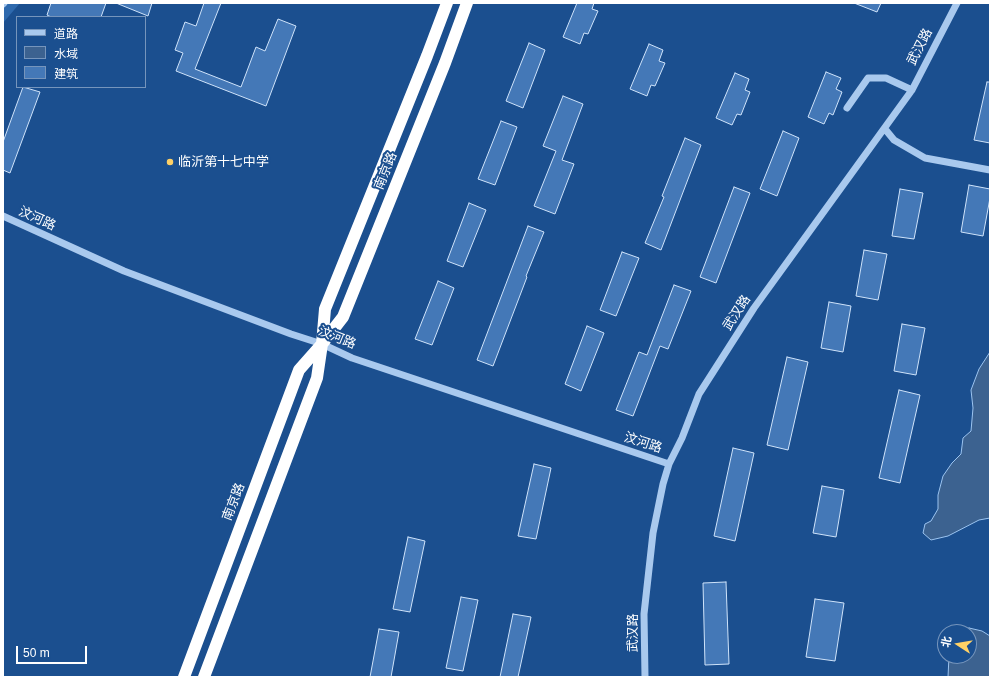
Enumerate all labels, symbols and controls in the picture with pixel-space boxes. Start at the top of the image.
legend [16,16,146,88]
street label: 武汉路 [904,26,936,68]
text: 道路 [54,27,78,41]
text: 水域 [54,47,78,61]
text: 建筑 [54,67,78,81]
street label: 南京路 [371,150,401,192]
place label: 临沂第十七中学 [178,154,269,170]
marker: 临沂第十七中学 [165,157,175,167]
street label: 汶河路 [16,204,58,234]
street label: 武汉路 [720,292,754,334]
street label: 汶河路 [316,323,358,353]
street label: 汶河路 [622,430,664,456]
street label: 南京路 [220,481,248,523]
street label: 武汉路 [625,614,641,652]
north arrow [937,624,977,664]
text: 北 [939,635,953,648]
scale bar [18,638,89,664]
text: 50 m [23,646,50,660]

